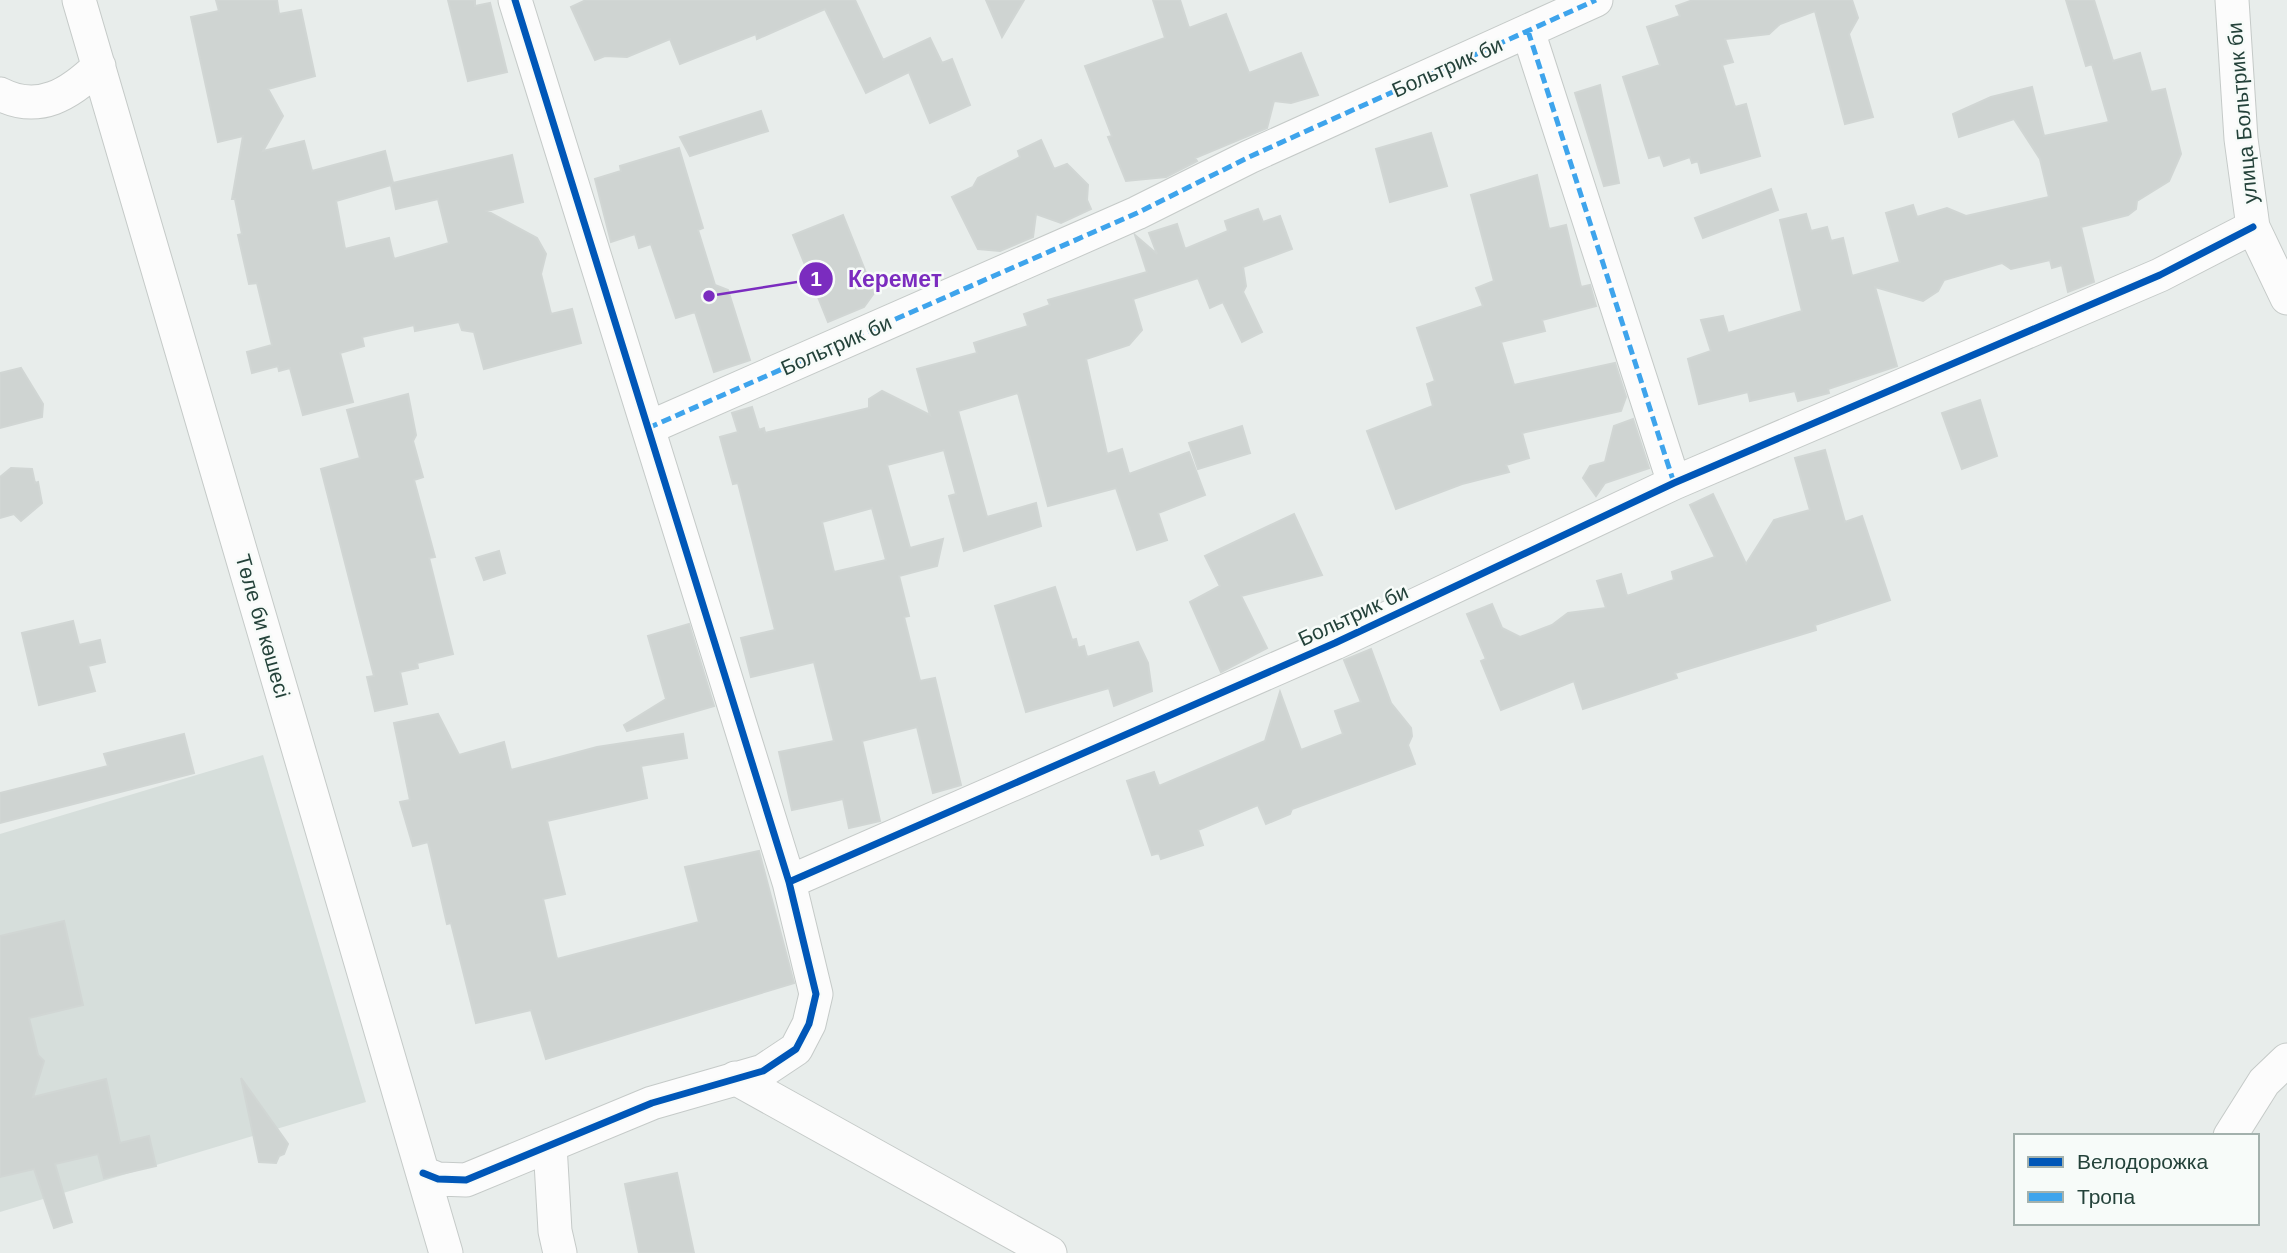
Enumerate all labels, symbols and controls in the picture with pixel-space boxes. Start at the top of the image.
street label: улица Больтрик би [2223,21,2261,205]
street label: Больтрик би [1388,32,1506,102]
callout: Керемет [799,257,956,301]
text: Керемет [848,266,942,292]
text: 1 [810,267,822,290]
street label: Больтрик би [777,310,895,380]
street label: Төле би көшесі [231,551,295,701]
street label: Больтрик би [1294,580,1412,650]
legend [2014,1134,2259,1225]
text: Велодорожка [2077,1150,2208,1173]
text: Тропа [2077,1185,2135,1208]

